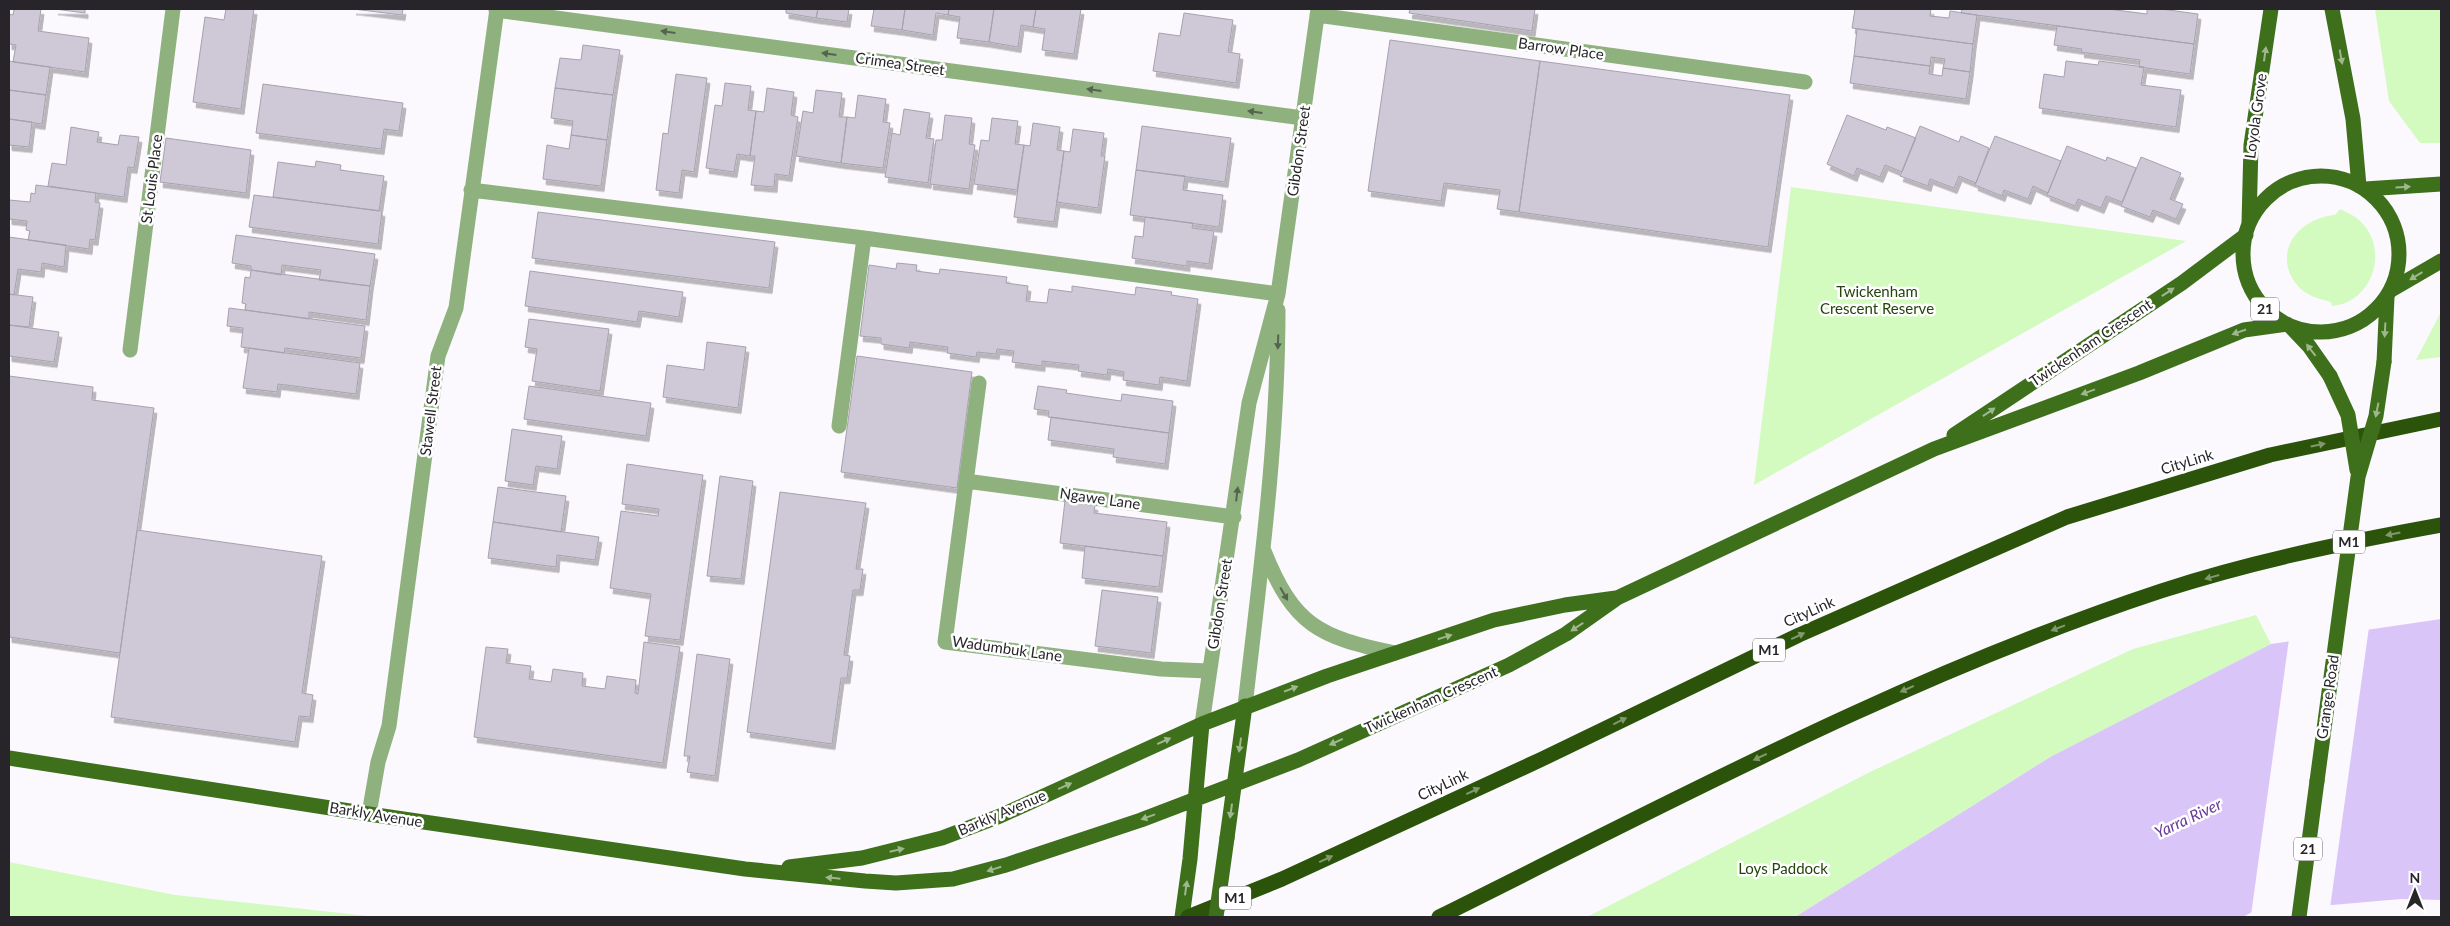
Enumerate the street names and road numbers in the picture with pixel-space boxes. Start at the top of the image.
street label: Barrow Place [1517,33,1605,63]
street label: Crimea Street [854,48,947,78]
street label: Loyola Grove [2240,72,2270,160]
street label: Gibdon Street [1283,104,1313,197]
street label: St Louis Place [137,133,165,225]
street label: Twickenham Crescent [2026,294,2156,390]
road number: 21 [2251,298,2279,320]
street label: Stawell Street [416,364,445,457]
street label: CityLink [2158,444,2215,478]
street label: Ngawe Lane [1059,483,1142,513]
road number: M1 [2333,530,2365,554]
street label: Gibdon Street [1203,557,1235,650]
street label: CityLink [1780,592,1837,630]
street label: Wadumbuk Lane [951,631,1063,665]
road number: M1 [1753,638,1785,662]
street label: Grange Road [2312,654,2342,740]
street label: Twickenham Crescent [1361,661,1500,737]
street label: CityLink [1414,764,1471,804]
street label: Barkly Avenue [955,785,1048,839]
street label: Barkly Avenue [328,798,424,830]
road number: 21 [2294,838,2322,861]
road number: M1 [1219,886,1251,910]

